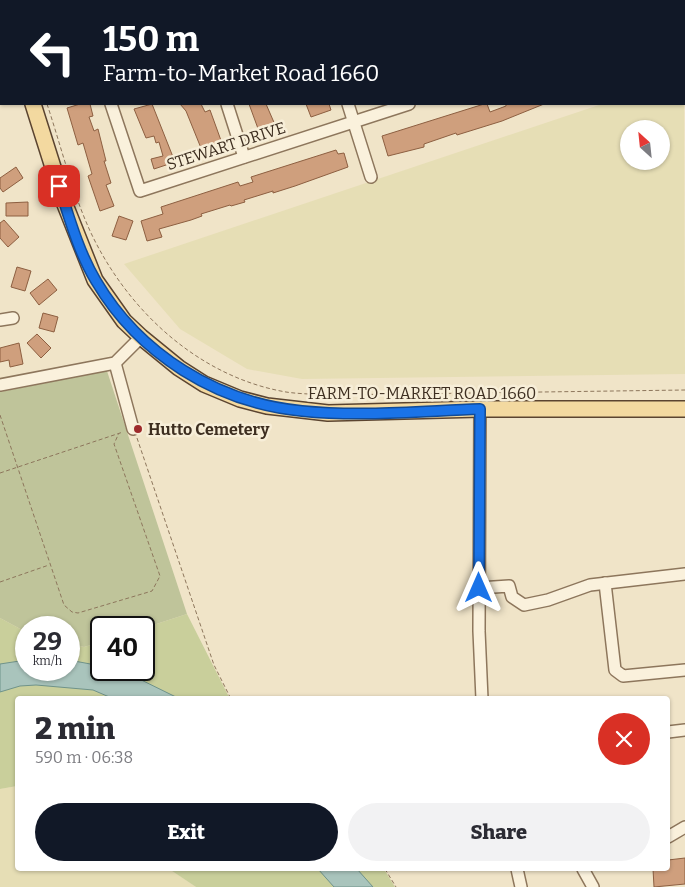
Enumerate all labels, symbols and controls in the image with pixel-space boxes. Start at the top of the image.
text: 150 m [103,18,199,60]
icon: left [20,20,85,85]
text: Farm-to-Market Road 1660 [103,60,379,87]
street label: STEWART DRIVE [164,118,288,174]
north arrow [620,120,670,170]
map controls [620,120,670,170]
pin [38,165,80,207]
icon: arrive [45,172,73,200]
street label: FARM-TO-MARKET ROAD 1660 [308,384,536,403]
place label: Hutto Cemetery [148,420,269,439]
marker: Hutto Cemetery [132,423,144,435]
position arrow [452,561,504,613]
speed limit sign: 40 [90,616,155,681]
text: 29 [33,627,62,657]
text: km/h [33,654,62,668]
text: 2 min [35,711,115,747]
button: close [598,713,650,765]
text: 590 m · 06:38 [35,748,133,767]
button: Exit [35,803,338,861]
button: Share [348,803,650,861]

